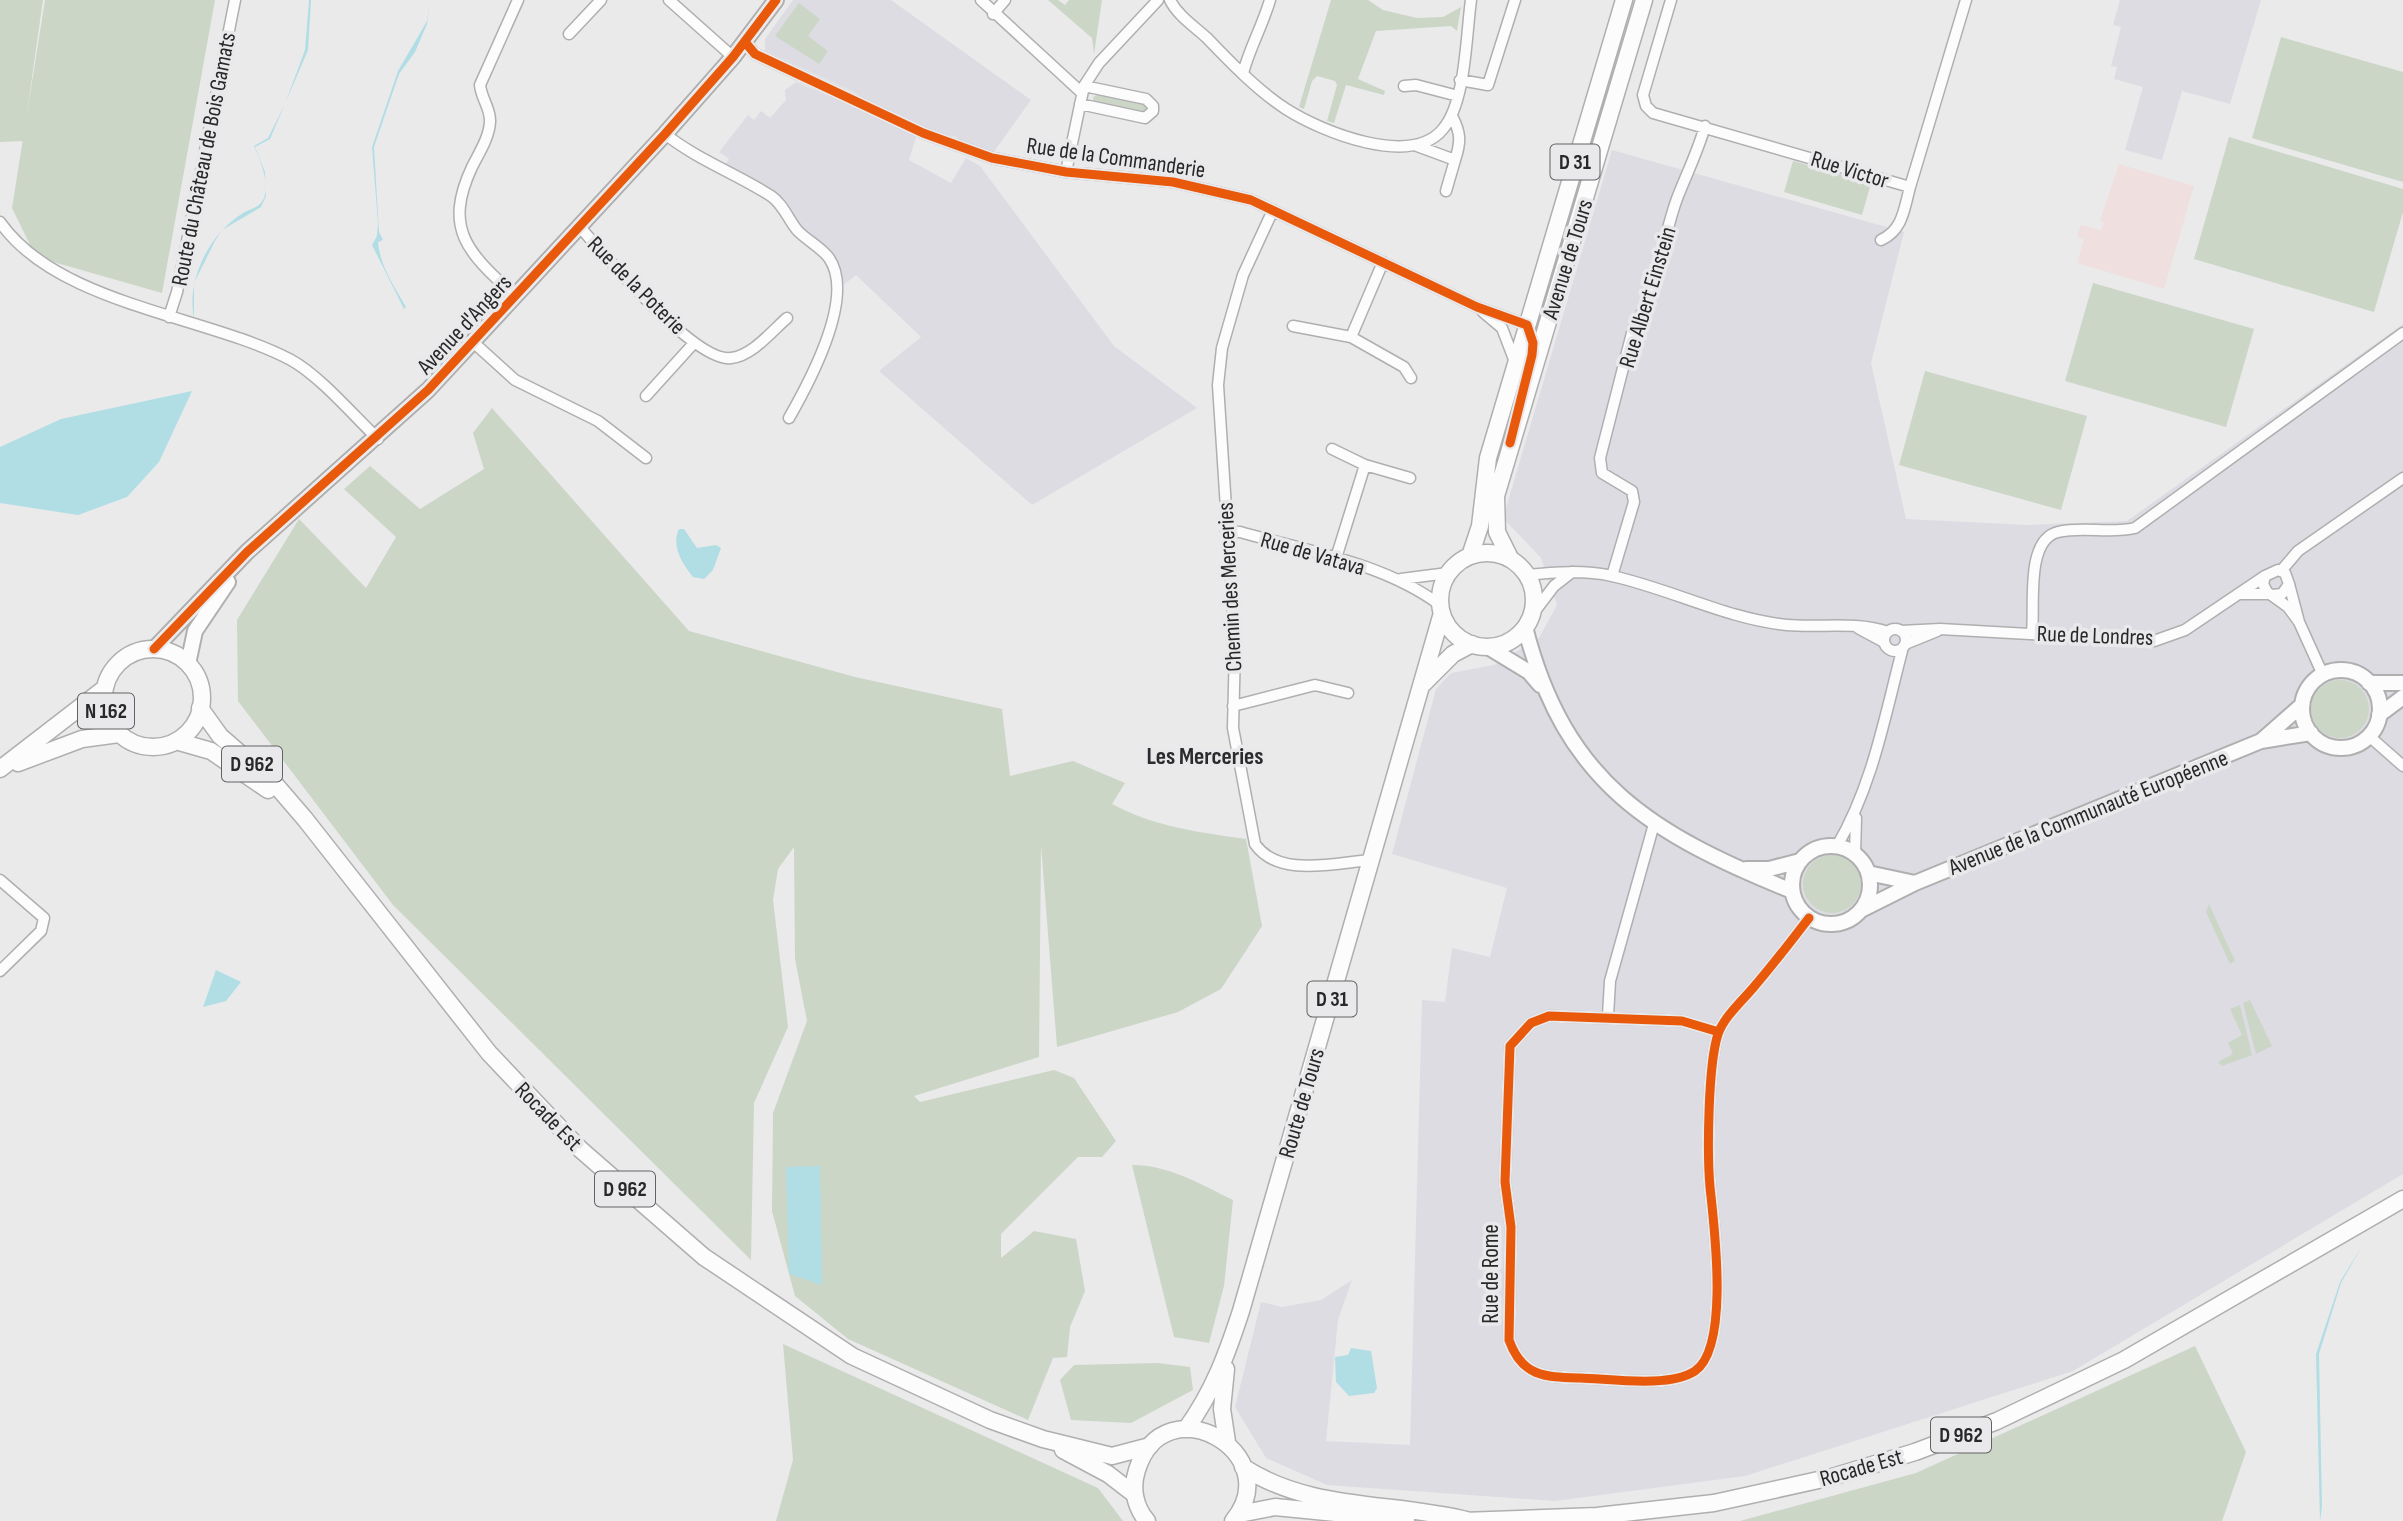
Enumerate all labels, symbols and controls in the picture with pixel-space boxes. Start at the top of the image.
street label: Route du Château de Bois Gamats [166,30,242,288]
street label: Rue de la Commanderie [1025,132,1207,184]
road number: D 31 [1550,144,1600,180]
street label: Rue Victor [1807,145,1892,195]
street label: Avenue de Tours [1536,196,1599,324]
street label: Rue Albert Einstein [1613,223,1683,371]
street label: Rue de la Poterie [581,231,691,341]
street label: Avenue d'Angers [411,269,518,381]
street label: Chemin des Merceries [1212,502,1248,672]
street label: Rue de Vatava [1257,526,1368,582]
street label: Rue de Londres [2036,620,2154,652]
road number: N 162 [78,694,134,728]
district label: Les Merceries [1146,742,1264,771]
street label: Avenue de la Communauté Européenne [1944,744,2232,882]
road number: D 962 [222,746,282,782]
road number: D 31 [1308,982,1356,1016]
street label: Route de Tours [1273,1045,1331,1162]
street label: Rocade Est [509,1076,588,1157]
road number: D 962 [595,1172,655,1206]
street label: Rue de Rome [1477,1224,1505,1324]
road number: D 962 [1931,1418,1991,1452]
street label: Rocade Est [1817,1443,1906,1493]

